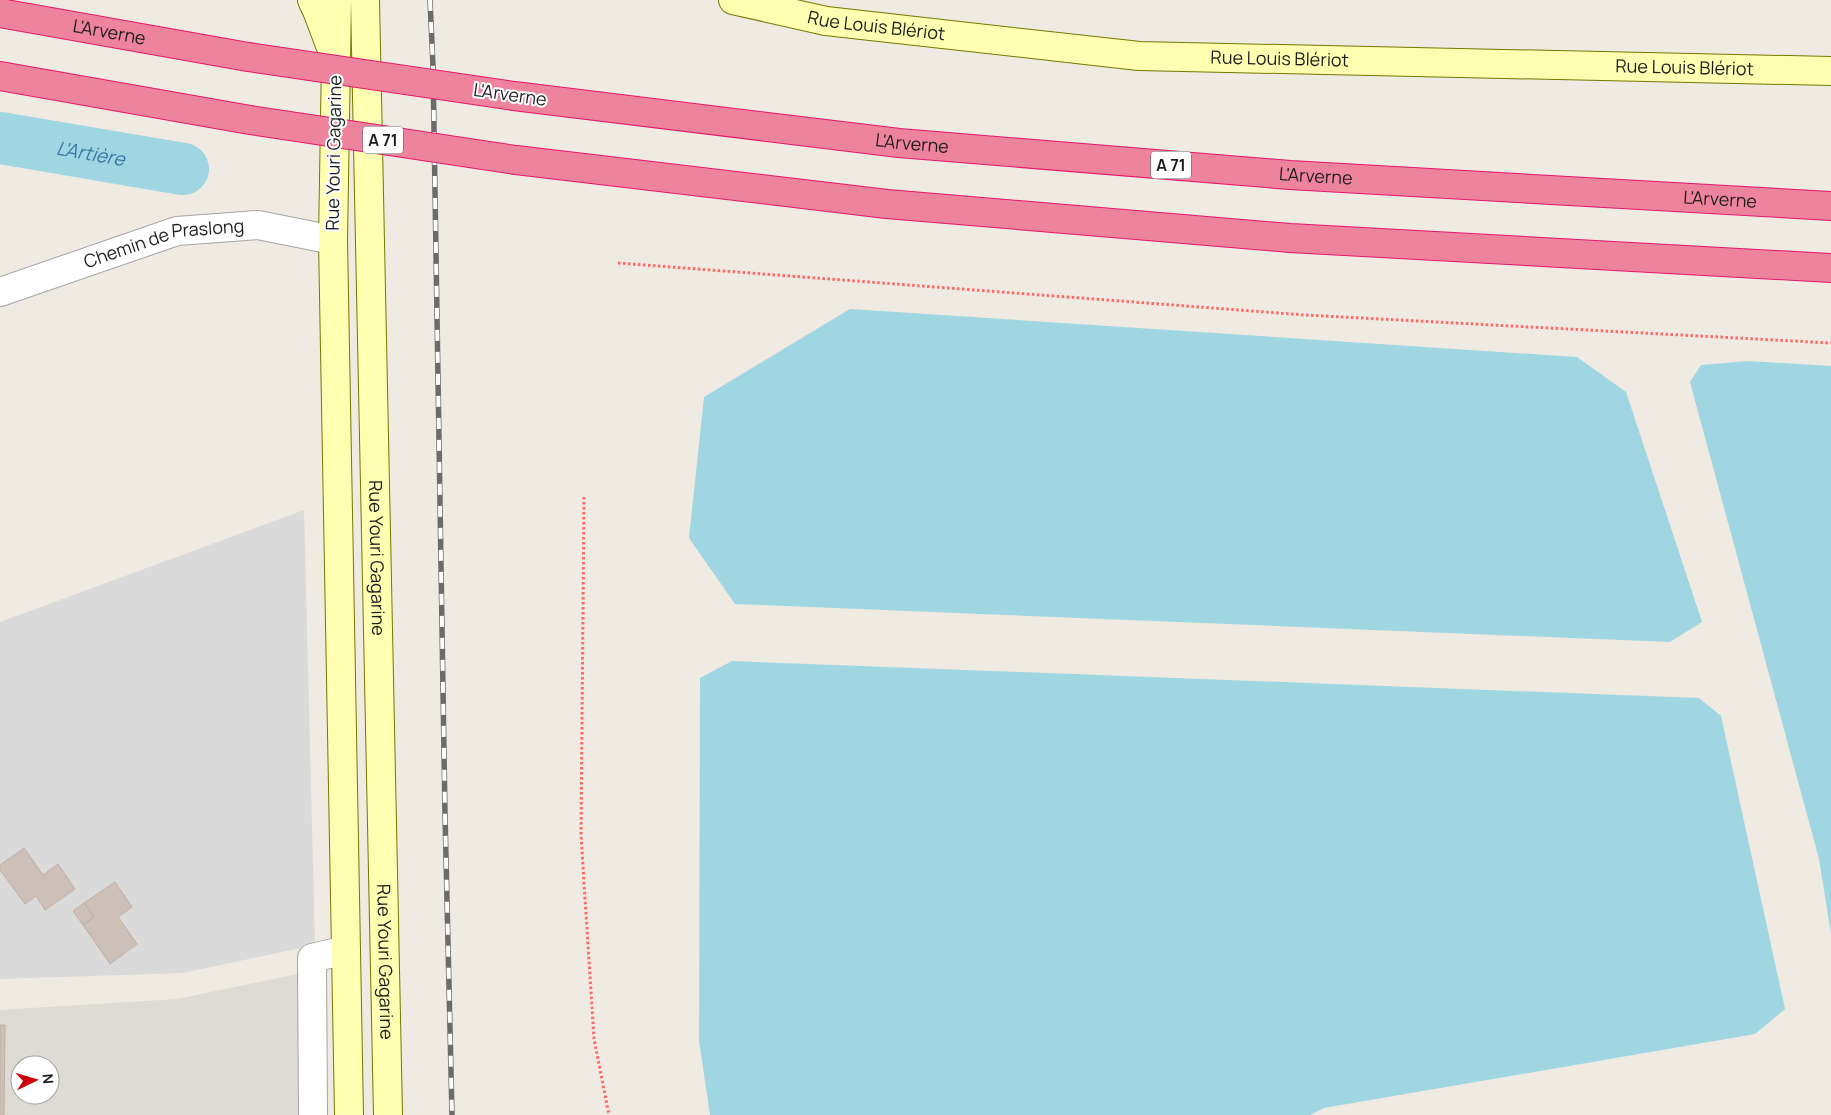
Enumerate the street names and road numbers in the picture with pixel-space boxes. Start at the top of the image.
street label: Rue Louis Blériot [805,4,947,45]
street label: L'Arverne [71,13,148,50]
street label: Rue Louis Blériot [1210,45,1349,72]
street label: Rue Louis Blériot [1615,53,1754,80]
street label: Rue Youri Gagarine [320,75,346,231]
street label: L'Arverne [472,77,548,111]
road number: A 71 [363,126,403,154]
street label: L'Arverne [874,127,950,158]
road number: A 71 [1151,152,1191,178]
street label: L'Arverne [1278,161,1353,190]
street label: L'Arverne [1683,185,1758,213]
street label: Chemin de Praslong [80,213,245,273]
street label: Rue Youri Gagarine [364,480,391,636]
street label: Rue Youri Gagarine [372,884,399,1040]

